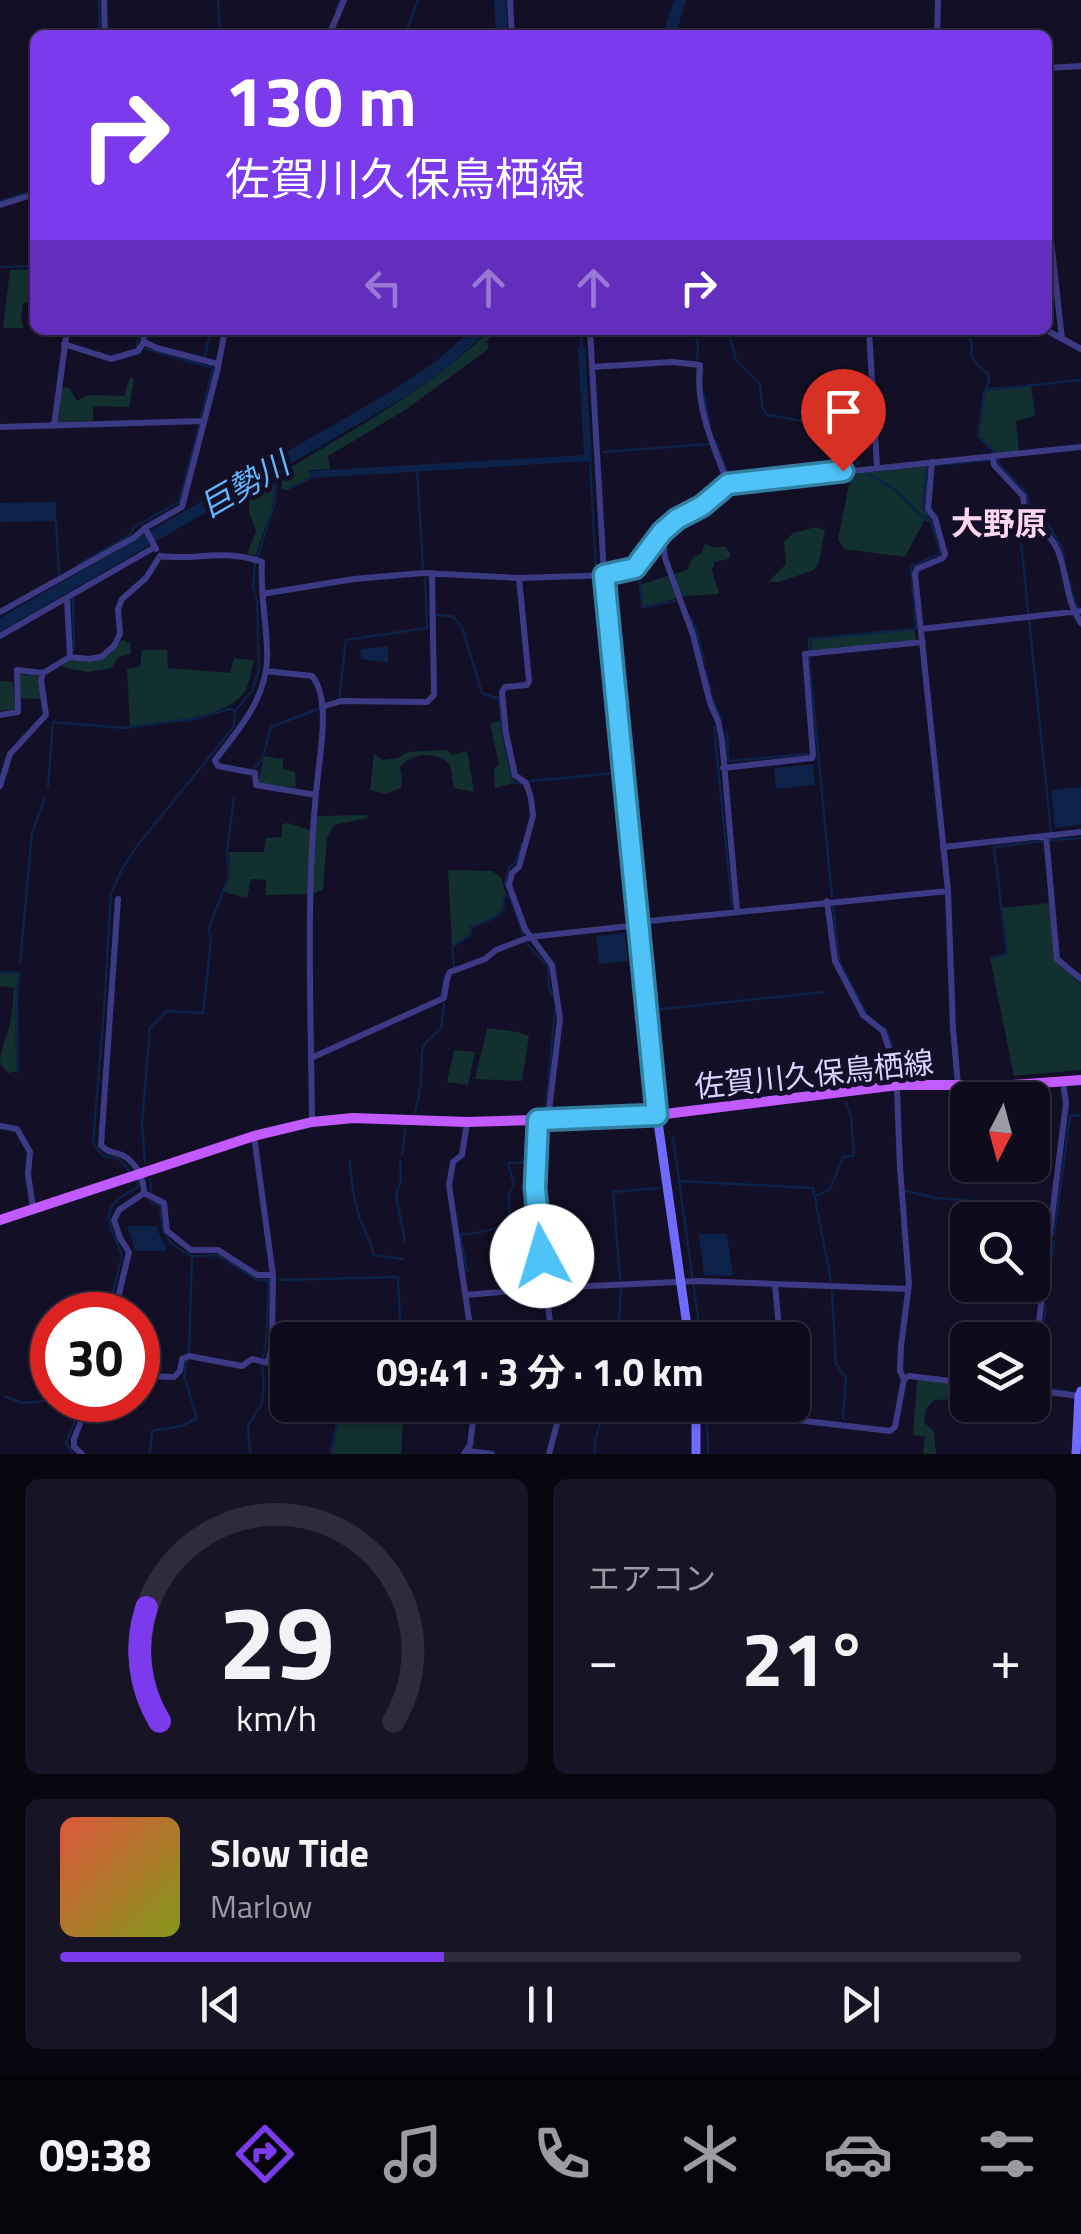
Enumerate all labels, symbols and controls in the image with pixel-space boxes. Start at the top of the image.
text: 130 m [225,47,417,153]
icon: right [60,70,190,200]
text: 佐賀川久保鳥栖線 [225,144,585,212]
icon: left [356,260,411,315]
icon: ahead [461,260,516,315]
icon: ahead [566,260,621,315]
icon: right [671,260,726,315]
pin [801,369,886,472]
icon: arrive [816,384,871,439]
water label: 巨勢川 [190,438,300,529]
district label: 大野原 [951,499,1047,547]
street label: 佐賀川久保鳥栖線 [692,1039,936,1109]
north arrow [950,1082,1050,1182]
map controls [950,1082,1050,1422]
button: search [950,1202,1050,1302]
position arrow [490,1204,594,1308]
speed limit sign: 30 [30,1292,160,1422]
button: layers [950,1322,1050,1422]
text: 09:41 · 3 分 · 1.0 km [376,1343,704,1401]
text: エアコン [588,1554,716,1602]
text: 29 [218,1561,335,1719]
text: 21° [741,1601,868,1715]
text: − [588,1617,619,1700]
text: + [990,1617,1021,1700]
text: km/h [236,1690,317,1745]
text: Slow Tide [210,1824,369,1882]
text: Marlow [210,1882,313,1930]
icon: previous [193,1977,248,2032]
icon: pause [513,1977,568,2032]
icon: next [833,1977,888,2032]
icon: directions [230,2119,300,2189]
icon: music [378,2119,448,2189]
icon: phone [527,2119,597,2189]
icon: climate [675,2119,745,2189]
icon: car [823,2119,893,2189]
icon: filters [972,2119,1042,2189]
text: 09:38 [39,2120,152,2188]

